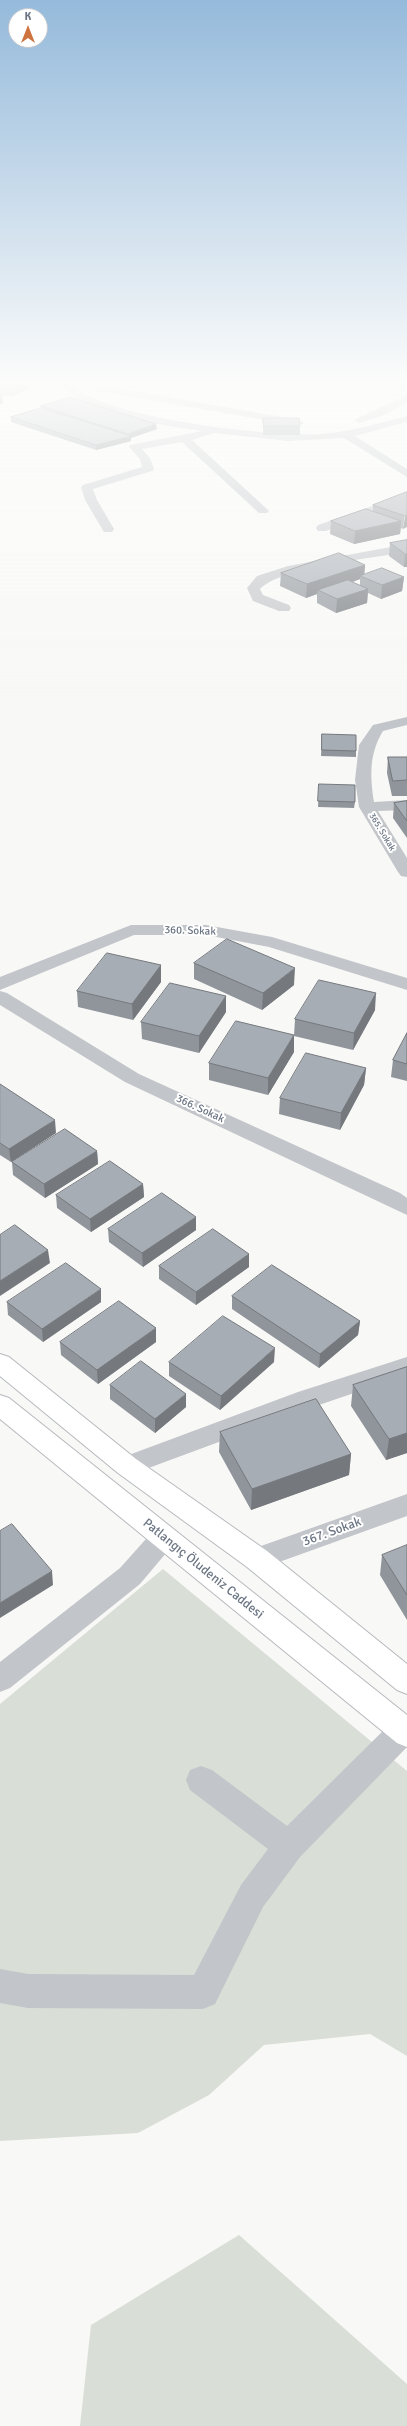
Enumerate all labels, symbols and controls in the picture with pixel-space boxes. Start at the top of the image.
north arrow [8,8,48,48]
text: K [25,10,31,23]
street label: 365. Sokak [367,811,397,853]
street label: 360. Sokak [164,924,216,938]
street label: 366. Sokak [174,1092,226,1126]
street label: 367. Sokak [301,1514,363,1550]
street label: Patlangıç Öludeniz Caddesi [140,1515,266,1623]

